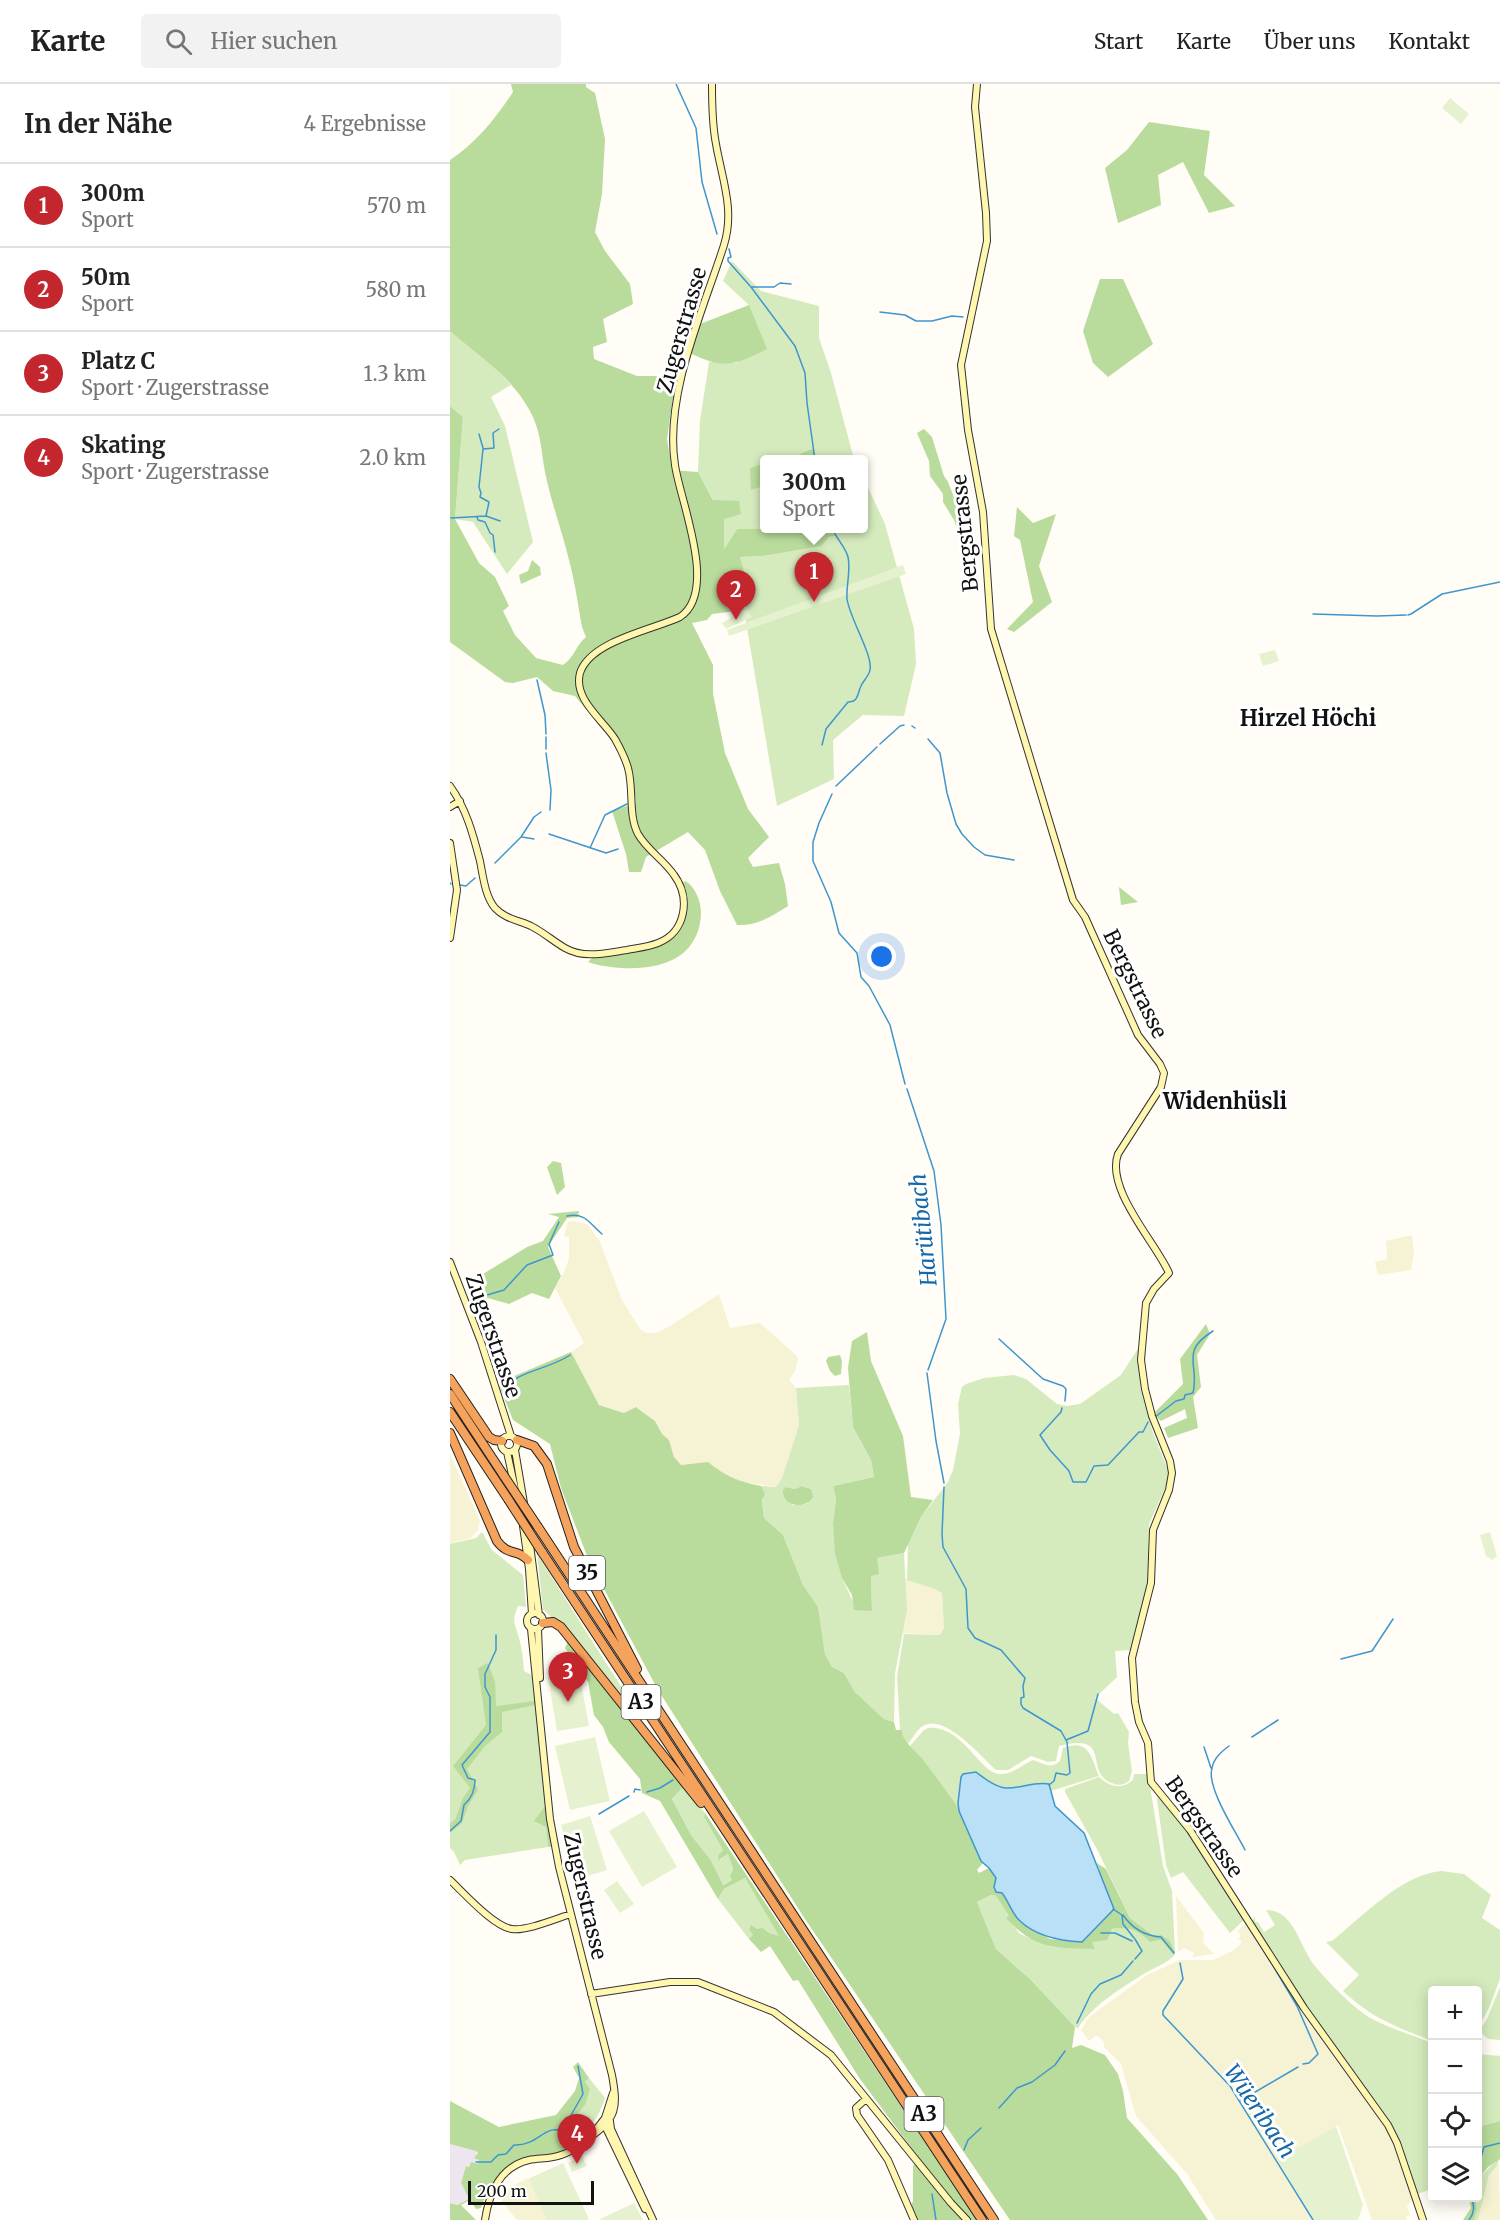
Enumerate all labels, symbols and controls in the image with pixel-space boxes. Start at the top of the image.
search box [141,14,561,68]
text: Karte [30,23,105,59]
icon: search [162,25,195,58]
text: Hier suchen [210,27,337,55]
text: Start [1094,28,1143,55]
text: Karte [1176,28,1231,55]
text: Über uns [1264,28,1355,55]
text: Kontakt [1388,28,1470,55]
text: In der Nähe [24,107,172,140]
text: 4 Ergebnisse [304,111,426,136]
text: 300m [81,179,145,207]
text: 1 [39,193,48,218]
text: 570 m [367,193,426,218]
text: Sport [81,207,134,232]
text: 50m [81,263,130,291]
street label: Zugerstrasse [651,264,712,396]
text: 2 [38,277,49,302]
text: 580 m [365,277,426,302]
text: Sport [81,291,134,316]
text: Platz C [81,347,155,375]
text: 3 [38,361,49,386]
text: 1.3 km [364,361,426,386]
text: Sport · Zugerstrasse [81,375,269,400]
text: Skating [81,431,165,459]
text: 4 [37,445,50,470]
text: 2.0 km [359,445,426,470]
popup [760,455,868,533]
text: Sport · Zugerstrasse [81,459,269,484]
text: 300m [782,468,846,496]
street label: Bergstrasse [945,473,984,593]
text: Sport [782,496,835,521]
pin: 1 [794,552,834,602]
pin: 2 [716,570,756,620]
district label: Hirzel Höchi [1240,704,1376,732]
street label: Bergstrasse [1097,925,1173,1043]
your location [867,942,896,971]
district label: Widenhüsli [1162,1087,1287,1115]
water label: Harütibach [903,1172,943,1289]
street label: Zugerstrasse [460,1270,527,1401]
road number: 35 [569,1556,605,1590]
pin: 3 [548,1652,588,1702]
road number: A3 [622,1685,660,1719]
street label: Bergstrasse [1160,1771,1249,1883]
street label: Zugerstrasse [558,1830,613,1962]
map controls [1428,1986,1482,2202]
button: + [1428,1986,1482,2040]
button: − [1428,2040,1482,2094]
water label: Wüeribach [1218,2059,1302,2163]
button: locate [1428,2094,1482,2148]
road number: A3 [904,2097,944,2131]
pin: 4 [558,2114,596,2164]
button: layers [1428,2148,1482,2202]
scale bar [468,2178,594,2206]
text: 200 m [477,2181,527,2201]

